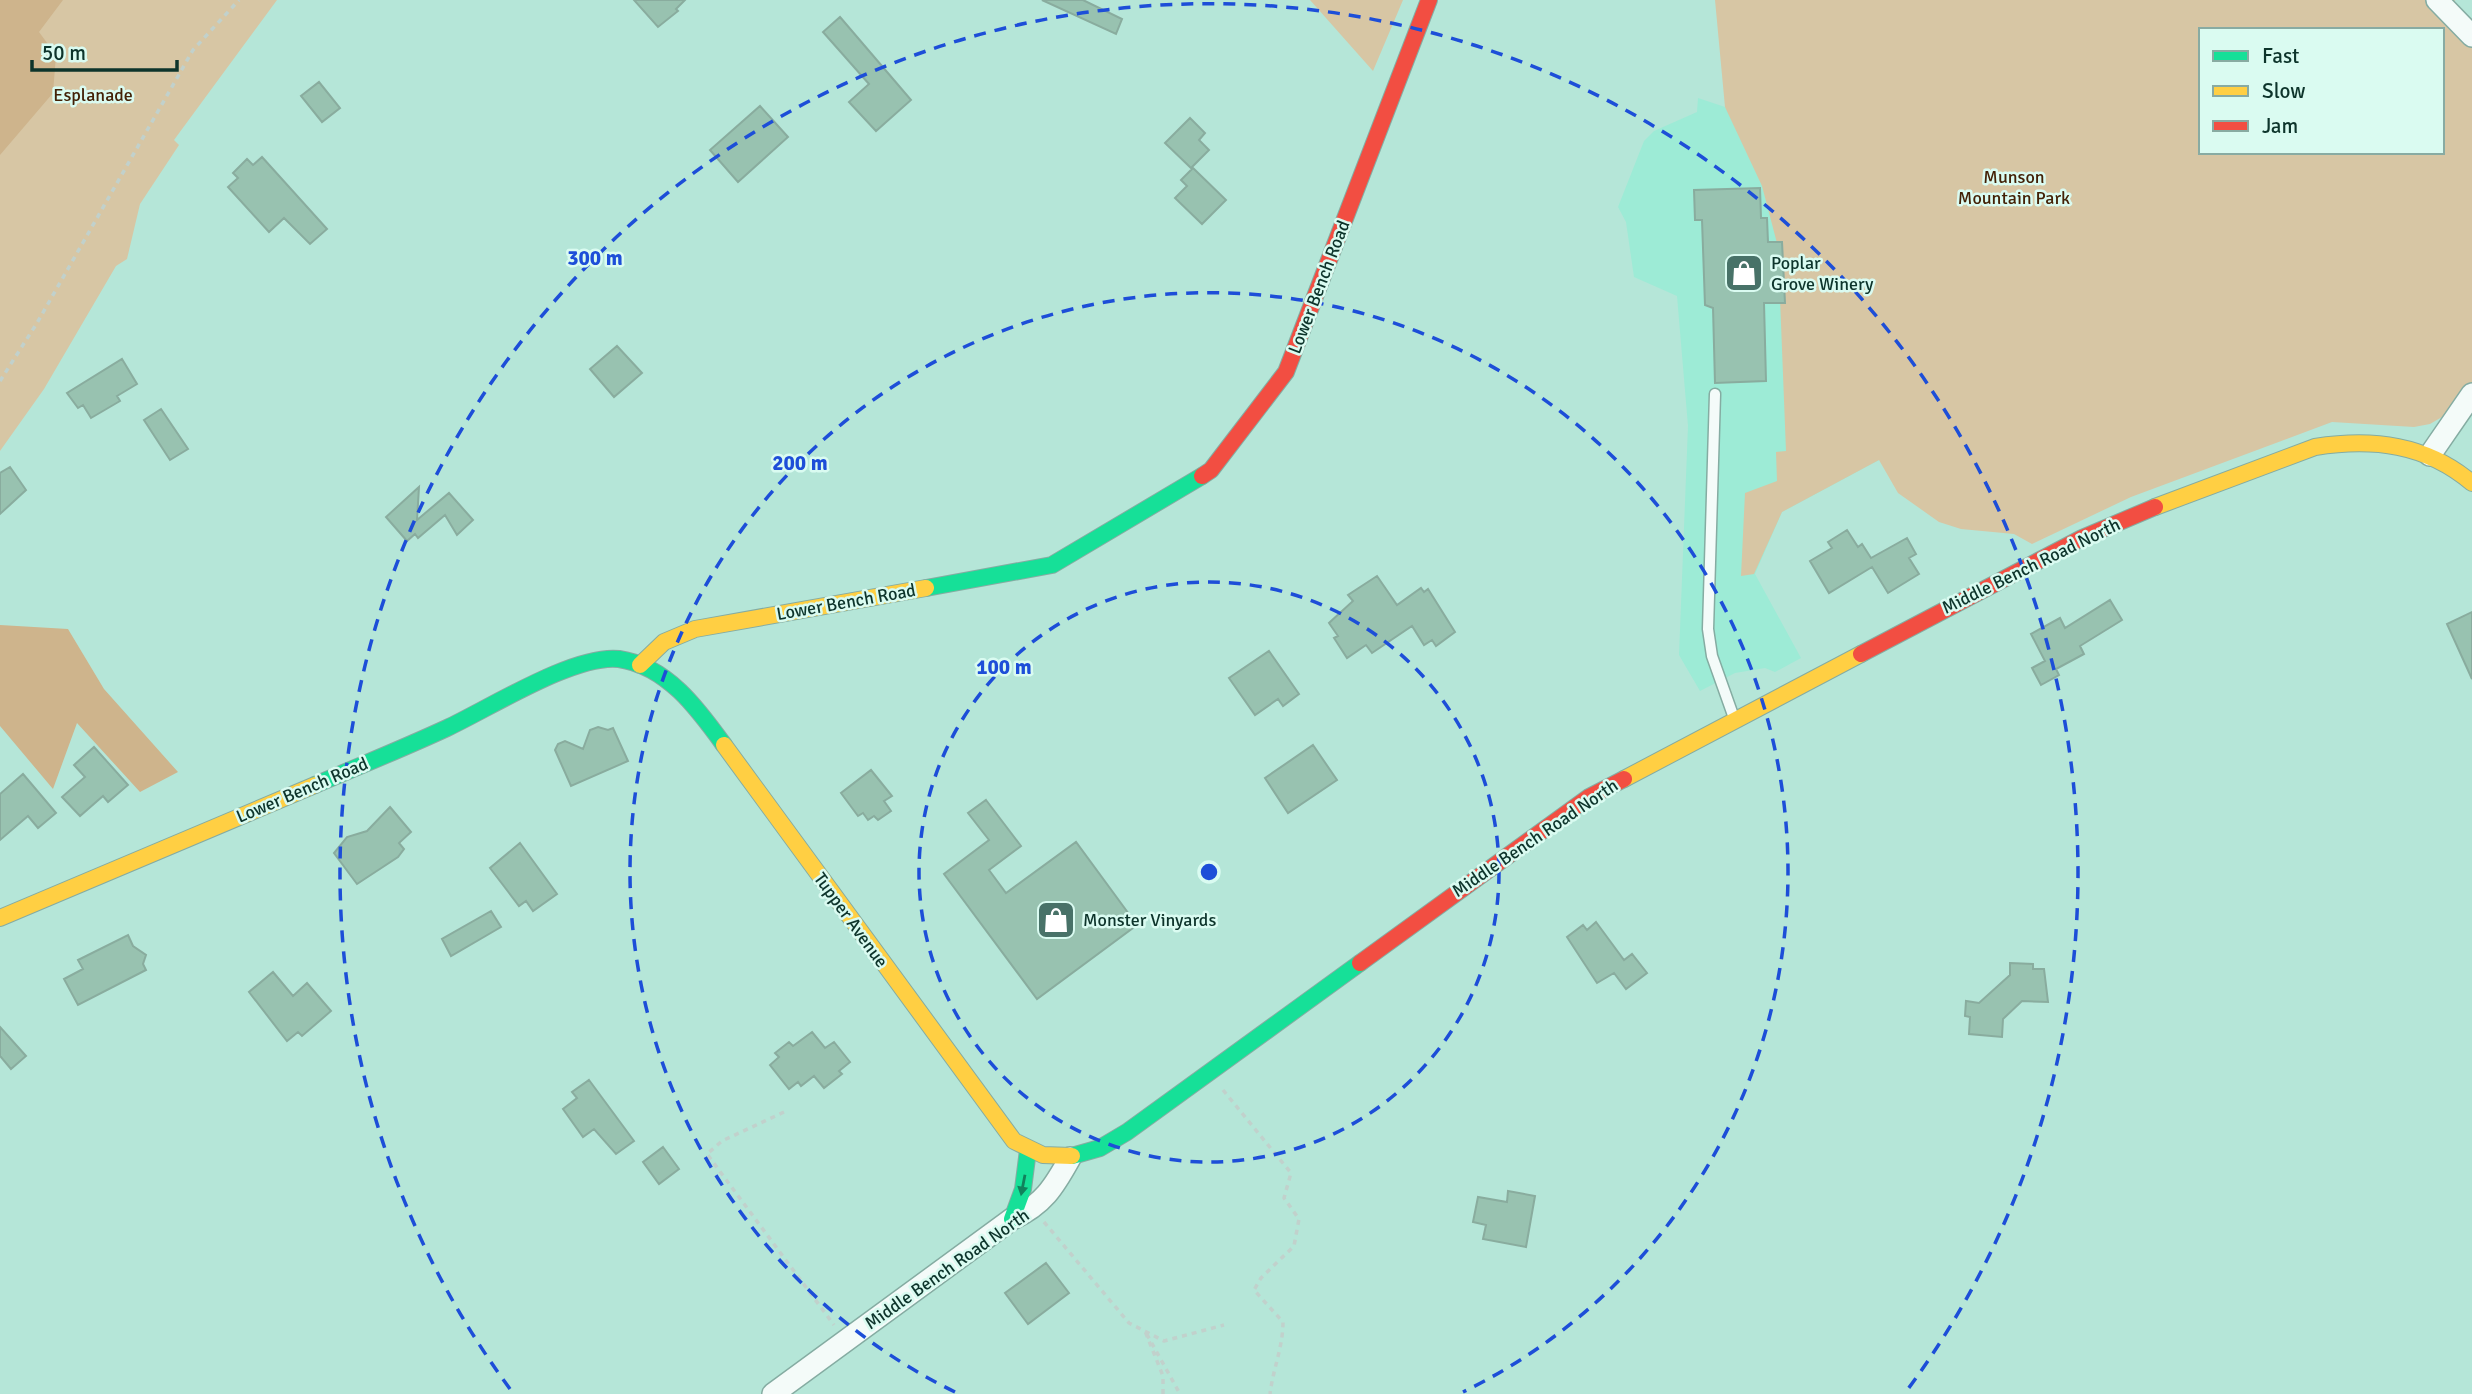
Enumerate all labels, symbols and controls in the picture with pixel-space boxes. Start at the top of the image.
scale bar [32,28,177,72]
legend [2199,28,2444,154]
text: 50 m [42,40,86,66]
text: Fast [2262,43,2299,69]
text: Slow [2262,78,2306,104]
park label: Esplanade [53,84,133,106]
text: Jam [2262,113,2298,139]
park label: Munson Mountain Park [1958,166,2070,209]
street label: Lower Bench Road [1283,217,1355,357]
text: 300 m [567,245,623,271]
shop icon: Poplar Grove Winery [1723,252,1765,294]
place label: Poplar Grove Winery [1771,252,1874,295]
text: 200 m [772,450,828,476]
street label: Middle Bench Road North [1938,513,2124,619]
street label: Lower Bench Road [775,579,917,625]
text: 100 m [976,654,1032,680]
street label: Lower Bench Road [233,752,371,828]
street label: Middle Bench Road North [1448,774,1622,902]
centre of rings [1197,860,1221,884]
street label: Tupper Avenue [809,868,893,972]
shop icon: Monster Vinyards [1035,899,1077,941]
place label: Monster Vinyards [1083,909,1216,931]
one-way arrow [1017,1174,1028,1196]
street label: Middle Bench Road North [861,1204,1033,1334]

